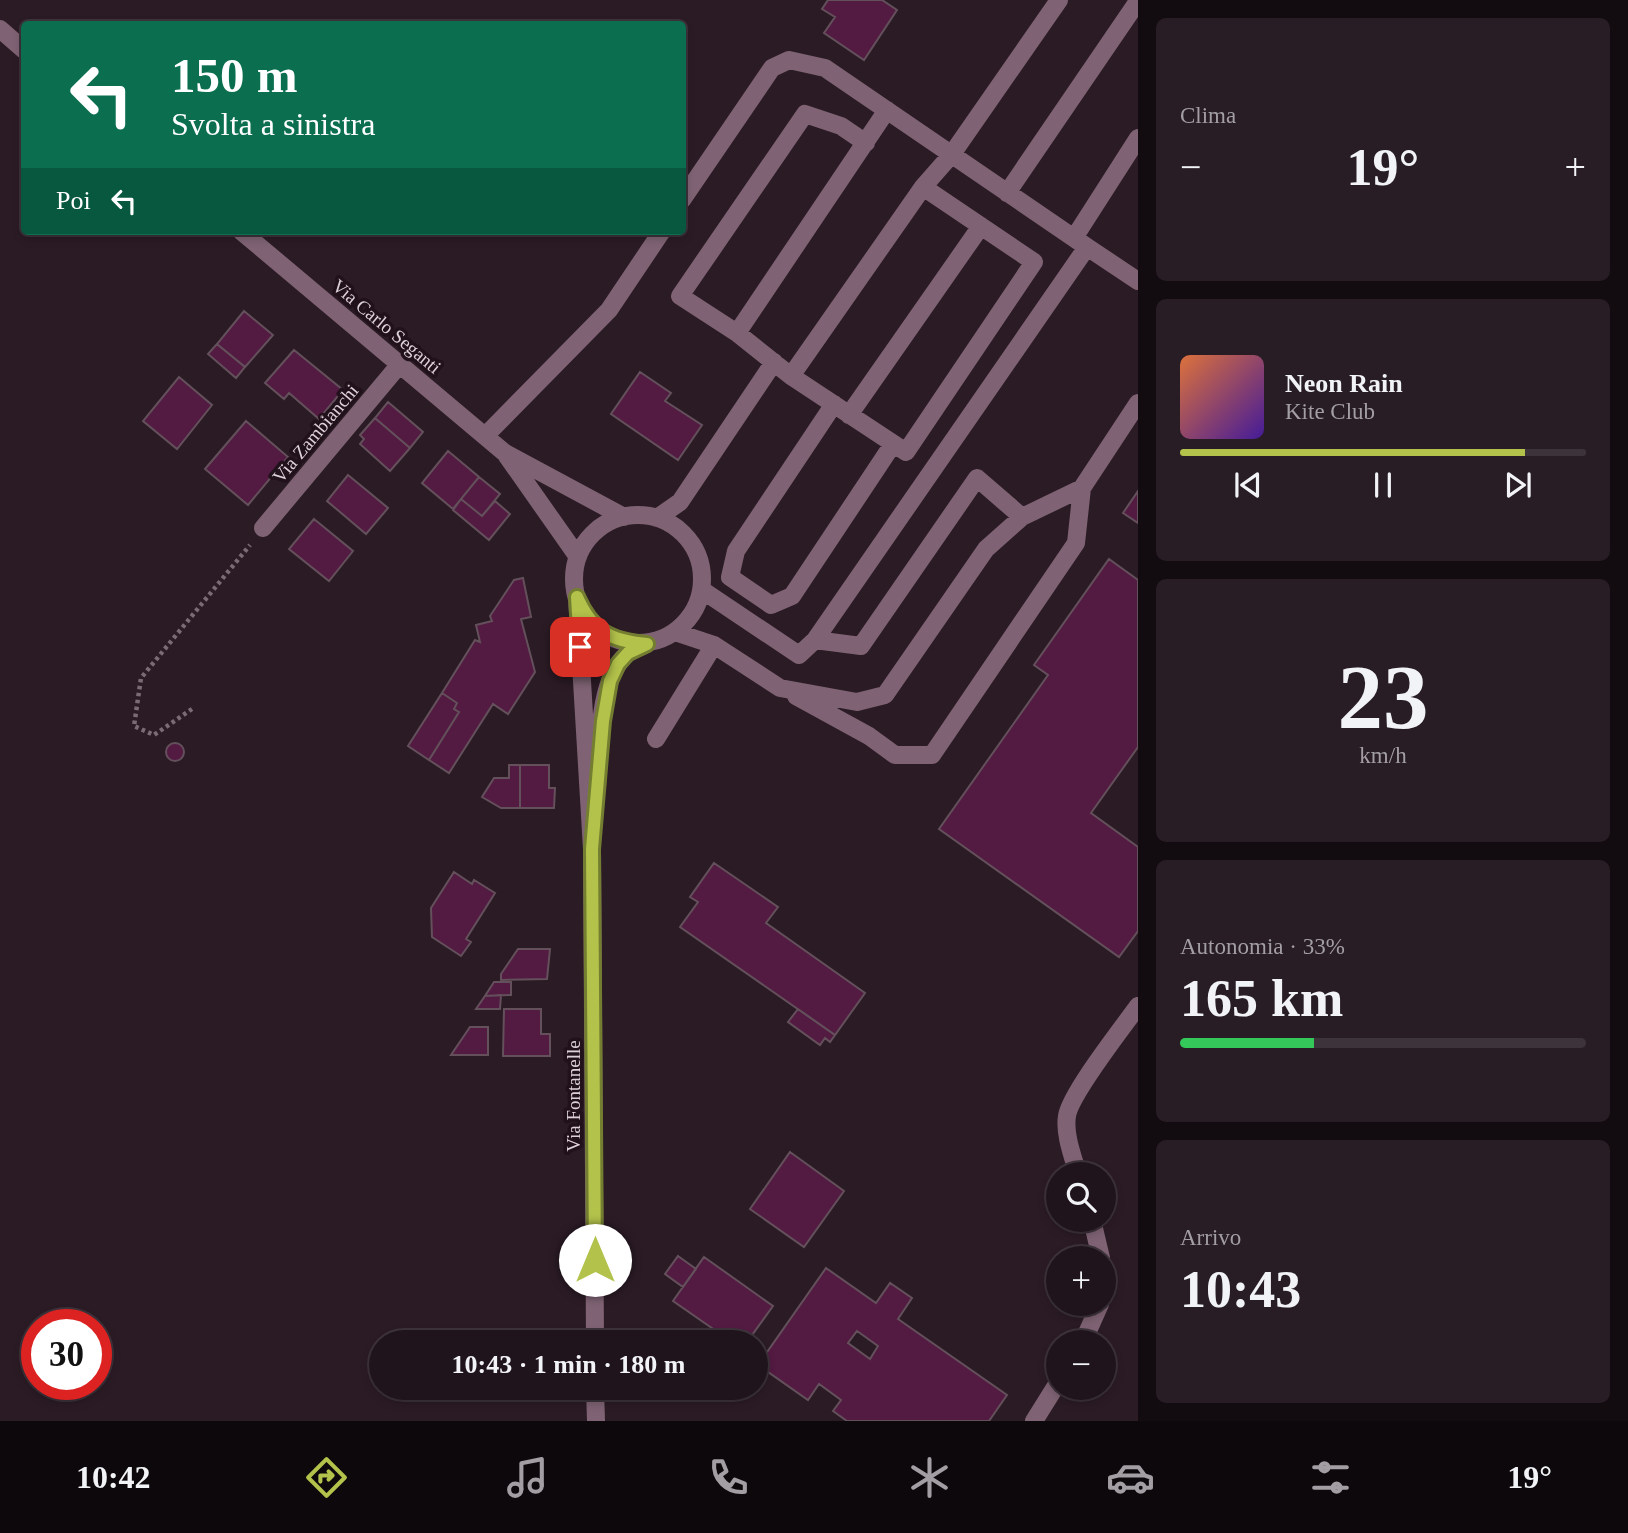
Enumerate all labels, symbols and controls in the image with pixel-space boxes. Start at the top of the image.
text: 150 m [171,48,298,103]
icon: left [56,49,147,140]
text: Clima [1180,103,1236,128]
text: Svolta a sinistra [171,106,375,142]
text: 19° [1347,139,1419,196]
text: − [1180,146,1201,188]
text: + [1565,146,1586,188]
icon: left [105,182,143,220]
text: Poi [56,186,91,215]
street label: Via Carlo Seganti [328,275,445,378]
text: Neon Rain [1285,369,1403,398]
street label: Via Zambianchi [268,380,363,487]
text: Kite Club [1285,399,1375,424]
icon: previous [1229,466,1267,504]
icon: pause [1364,466,1402,504]
icon: next [1499,466,1537,504]
pin [550,617,610,677]
icon: arrive [561,628,599,666]
text: 23 [1338,647,1429,748]
text: km/h [1359,743,1407,768]
text: Autonomia · 33% [1180,934,1345,959]
text: 165 km [1180,970,1343,1027]
street label: Via Fontanelle [563,1040,584,1152]
map controls [1046,1162,1116,1400]
button: search [1046,1162,1116,1232]
position arrow [558,1223,632,1297]
text: Arrivo [1180,1225,1241,1250]
button: + [1046,1246,1116,1316]
text: 10:43 [1180,1261,1301,1318]
speed limit sign: 30 [21,1309,112,1400]
button: − [1046,1330,1116,1400]
text: 10:43 · 1 min · 180 m [452,1350,686,1379]
icon: directions [302,1453,351,1502]
icon: music [503,1453,552,1502]
icon: phone [704,1453,753,1502]
icon: climate [905,1453,954,1502]
icon: car [1106,1453,1155,1502]
icon: filters [1306,1453,1355,1502]
text: 10:42 [76,1459,151,1495]
text: 19° [1507,1459,1552,1495]

